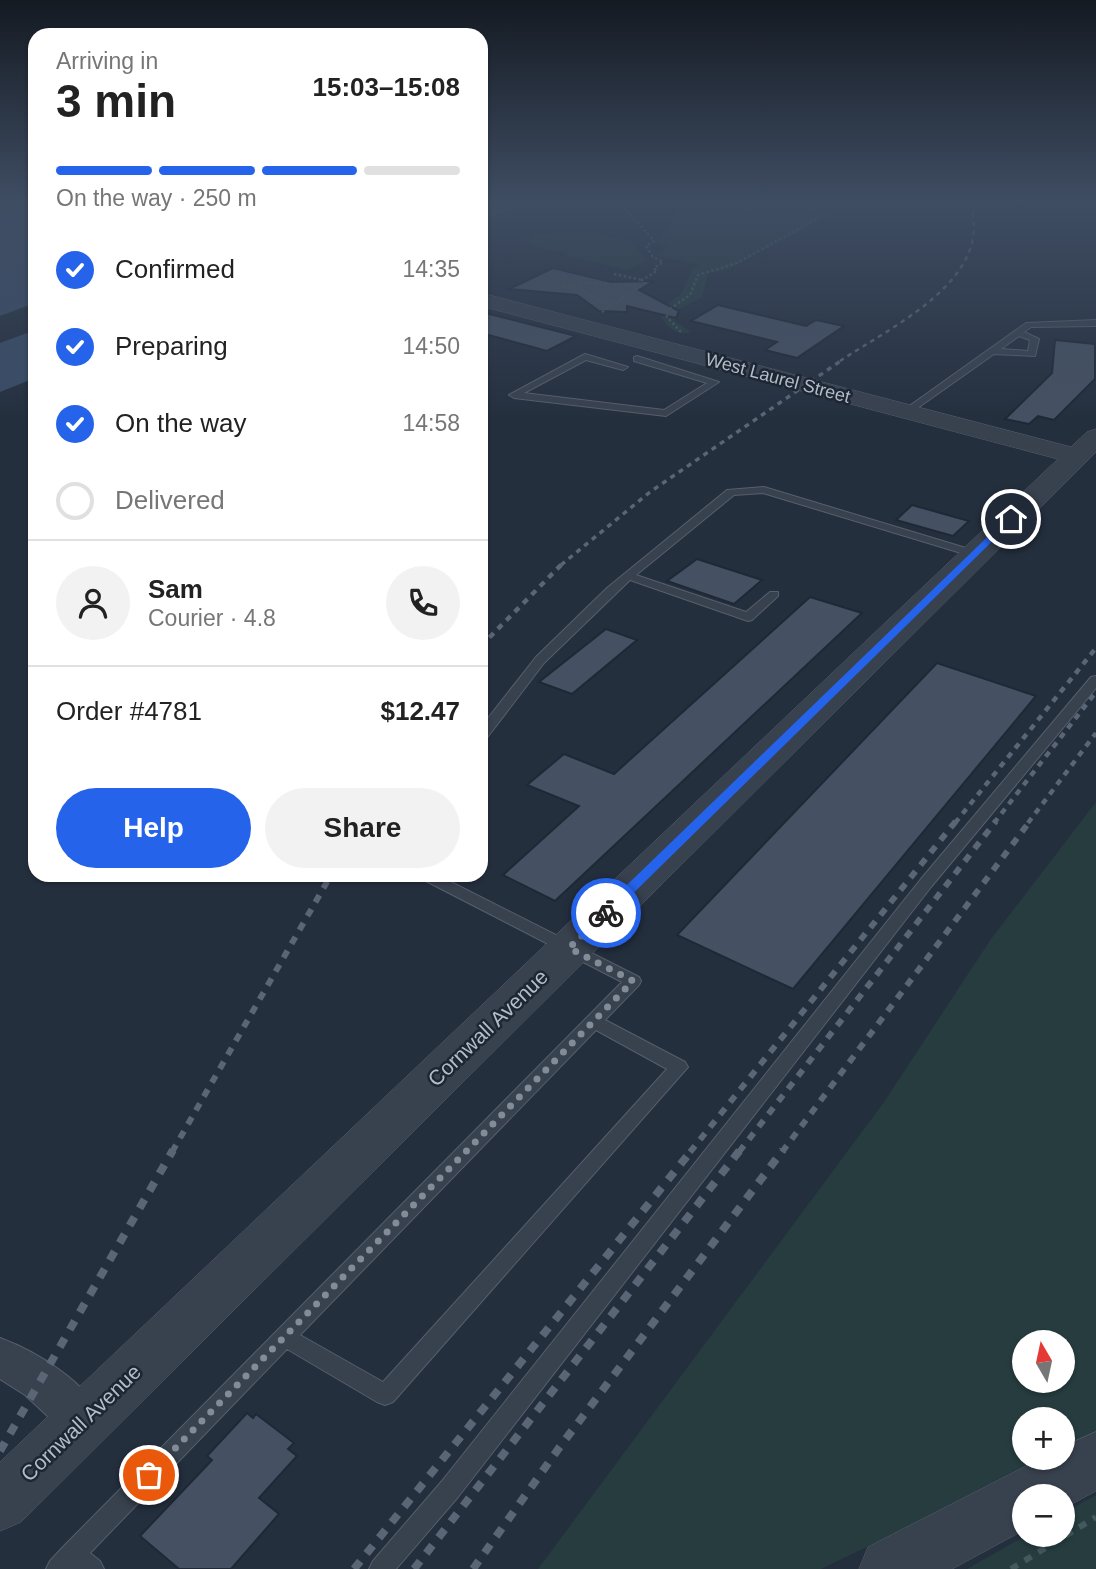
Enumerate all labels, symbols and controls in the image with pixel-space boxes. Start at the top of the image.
text: Arriving in [56,48,158,74]
text: 15:03–15:08 [313,72,460,102]
text: 3 min [56,75,176,127]
text: On the way · 250 m [56,185,257,211]
icon: check [56,251,94,289]
text: Confirmed [115,254,235,284]
text: 14:35 [402,256,460,282]
icon: check [56,328,94,366]
text: Preparing [115,331,228,361]
text: 14:50 [402,333,460,359]
street label: West Laurel Street [704,349,852,407]
icon: check [56,405,94,443]
text: On the way [115,408,247,438]
text: 14:58 [402,410,460,436]
text: Delivered [115,485,225,515]
pin [981,489,1041,549]
icon: home [992,500,1030,538]
button: person [56,566,130,640]
button: phone [386,566,460,640]
text: Sam [148,574,203,604]
text: Courier · 4.8 [148,605,276,631]
text: Order #4781 [56,696,202,726]
text: $12.47 [380,696,460,726]
button: Help [56,788,251,868]
button: Share [265,788,460,868]
courier [571,878,641,948]
icon: bike [587,894,625,932]
street label: Cornwall Avenue [423,965,552,1091]
north arrow [1012,1330,1074,1393]
map controls [1012,1330,1075,1547]
street label: Cornwall Avenue [16,1360,145,1486]
button: + [1012,1407,1075,1470]
pin [119,1445,179,1505]
icon: bag [130,1456,168,1494]
button: − [1012,1484,1075,1547]

